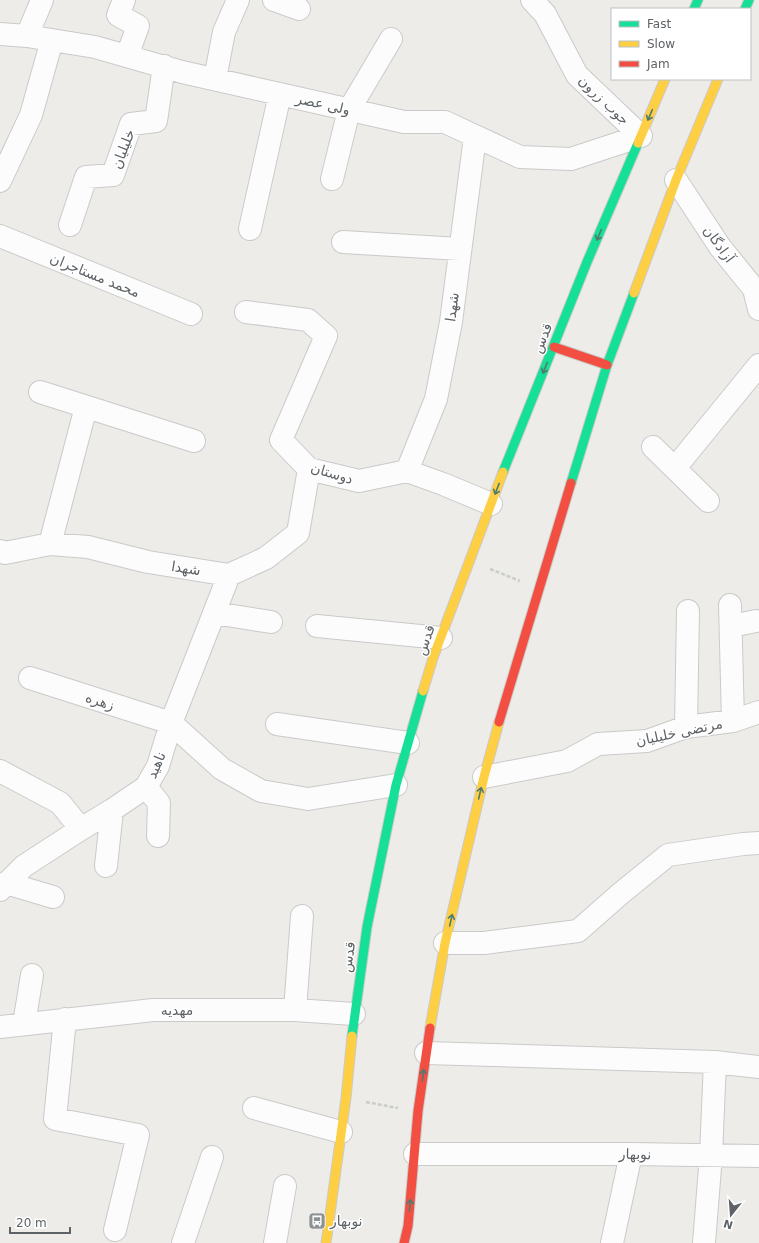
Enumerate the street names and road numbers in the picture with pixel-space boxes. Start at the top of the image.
street label: جوب زرون [575,72,633,129]
street label: ولی عصر [293,90,352,119]
street label: خلیلیان [108,127,138,171]
street label: آزادگان [699,222,738,267]
street label: محمد مستاجران [47,250,142,301]
street label: شهدا [442,291,463,323]
street label: قدس [529,321,556,356]
street label: دوستان [309,459,355,488]
street label: شهدا [170,558,202,579]
street label: قدس [412,623,439,658]
street label: زهره [83,689,116,714]
street label: مرتضی خلیلیان [634,715,724,750]
street label: ناهید [143,749,169,781]
street label: قدس [338,940,359,974]
street label: مهدیه [161,1002,193,1019]
street label: نوبهار [618,1146,651,1163]

